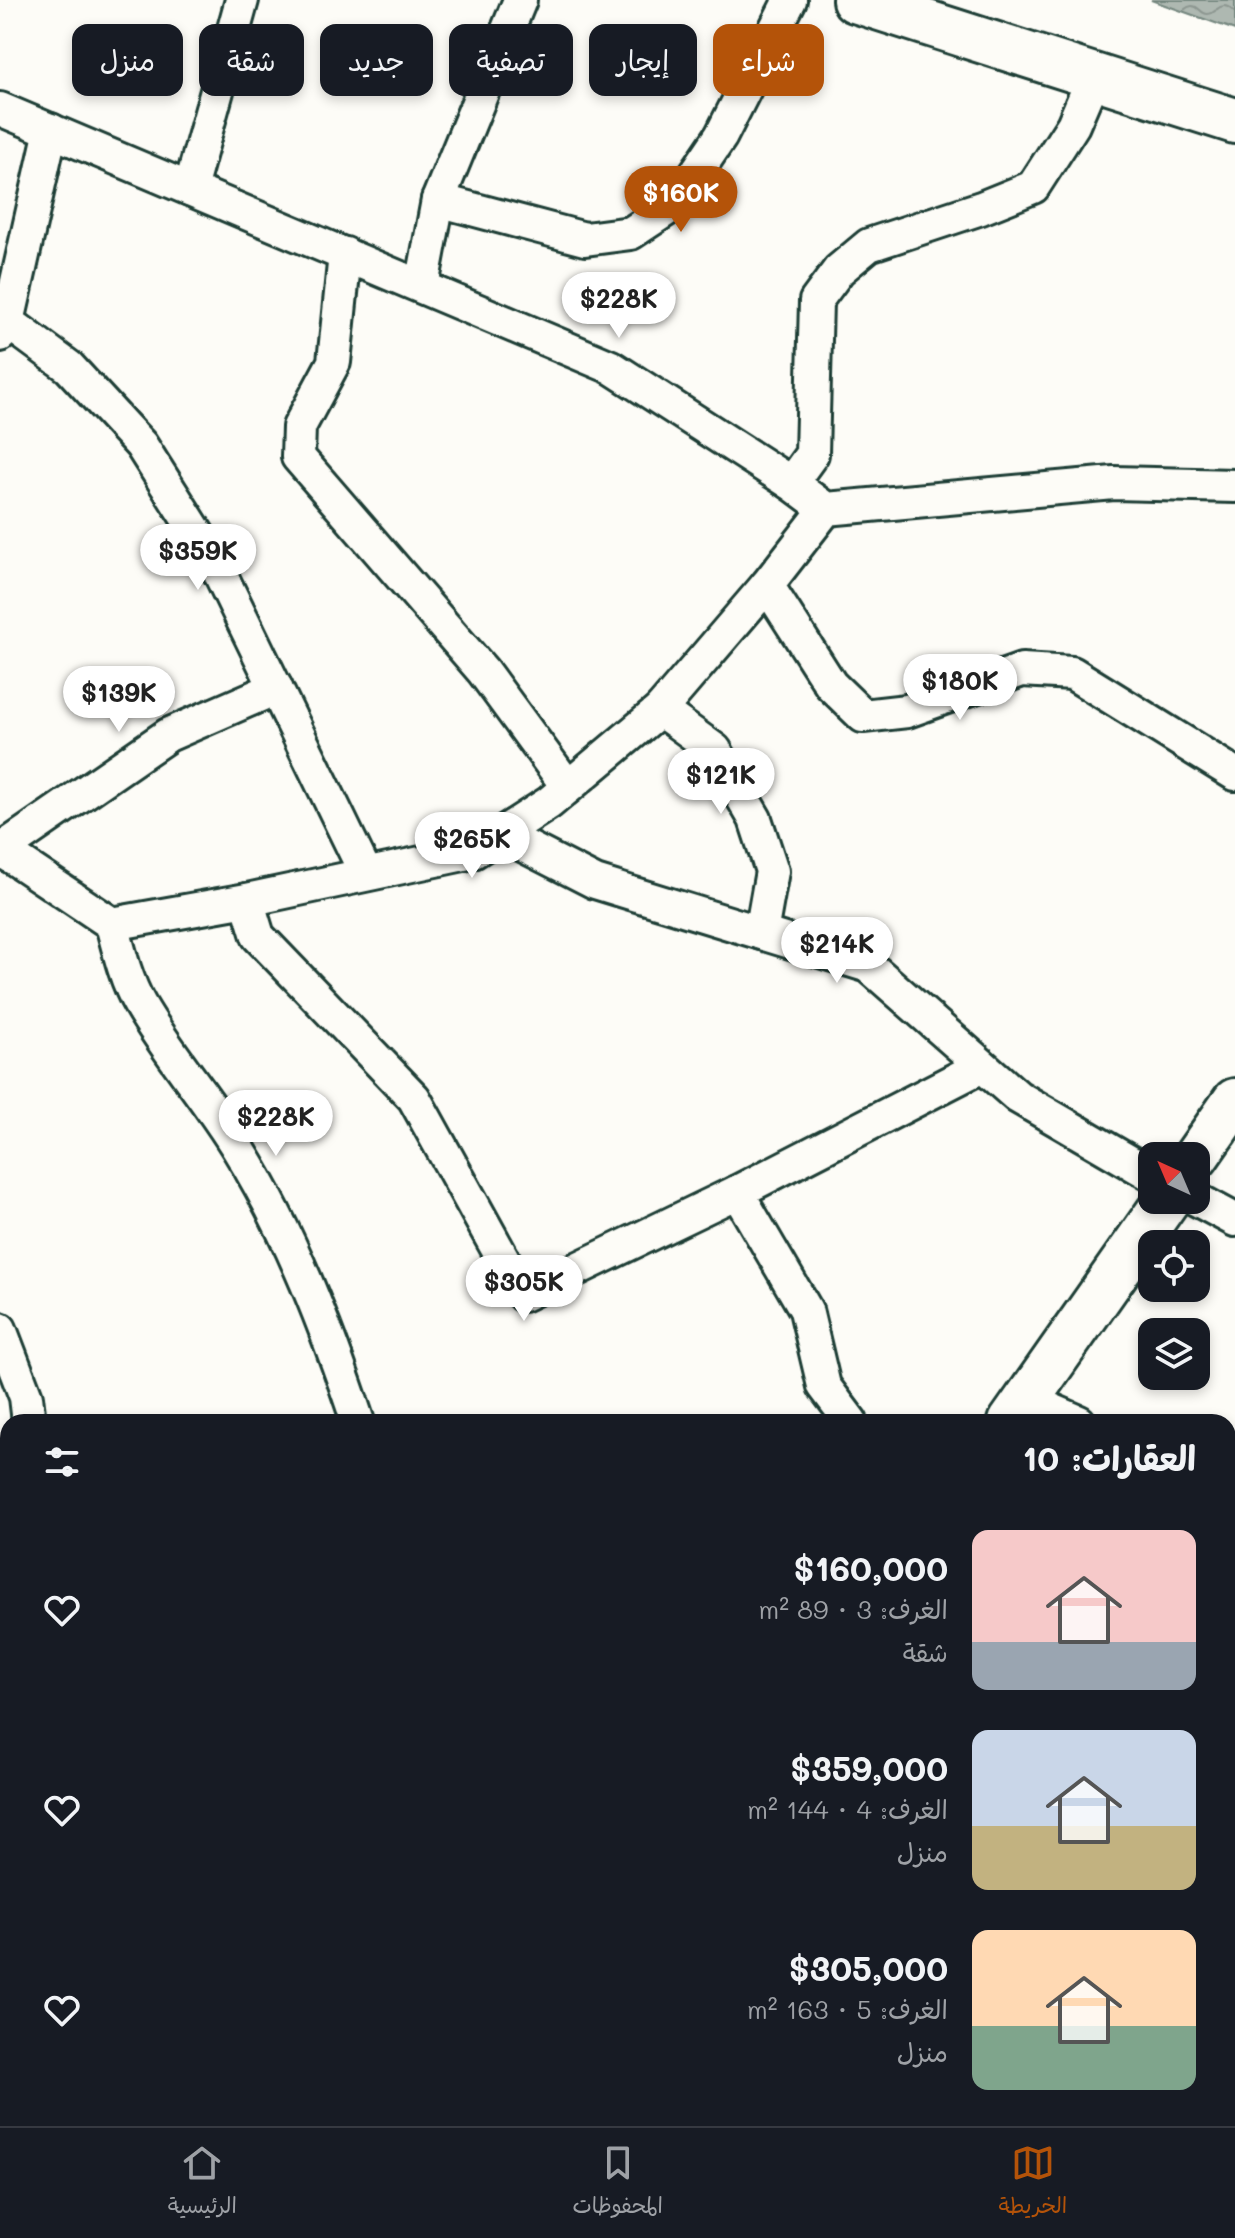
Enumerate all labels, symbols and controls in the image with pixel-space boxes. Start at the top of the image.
chip: منزل [72,24,183,96]
chip: شقة [199,24,304,96]
chip: جديد [320,24,433,96]
chip: تصفية [449,24,573,96]
chip: إيجار [589,24,697,96]
chip: شراء [713,24,824,96]
pin: $160K [625,166,737,234]
text: $160K [642,175,720,209]
pin: $228K [563,272,675,340]
text: $228K [580,281,658,315]
pin: $359K [142,524,254,592]
text: $359K [158,533,238,567]
pin: $180K [904,654,1016,722]
text: $180K [921,663,999,697]
pin: $139K [63,666,175,734]
text: $139K [81,675,157,709]
pin: $121K [665,748,777,816]
text: $121K [686,757,756,791]
pin: $265K [416,812,528,880]
text: $265K [433,821,511,855]
pin: $214K [781,917,893,985]
text: $214K [799,926,875,960]
pin: $228K [220,1090,332,1158]
text: $228K [237,1099,315,1133]
north arrow [1138,1142,1210,1214]
map controls [1138,1142,1210,1390]
button: locate [1138,1230,1210,1302]
pin: $305K [468,1255,580,1323]
text: $305K [484,1264,564,1298]
button: layers [1138,1318,1210,1390]
text: العقارات: 10 [1022,1435,1196,1480]
icon: filters [40,1440,84,1484]
text: $160,000 [793,1545,948,1590]
icon: home [1036,1562,1132,1658]
icon: heart [40,1588,84,1632]
text: الغرف: 3 · 89 m² [758,1592,948,1626]
text: شقة [903,1635,948,1669]
text: $359,000 [790,1745,948,1790]
icon: home [1036,1762,1132,1858]
icon: heart [40,1788,84,1832]
text: الغرف: 4 · 144 m² [747,1792,948,1826]
text: منزل [897,1835,948,1869]
text: $305,000 [789,1945,948,1990]
icon: home [1036,1962,1132,2058]
icon: heart [40,1988,84,2032]
text: الغرف: 5 · 163 m² [747,1992,948,2026]
text: منزل [897,2035,948,2069]
tab: الرئيسية [168,2141,237,2225]
tab: المحفوظات [572,2141,663,2225]
tab: الخريطة [999,2141,1067,2225]

